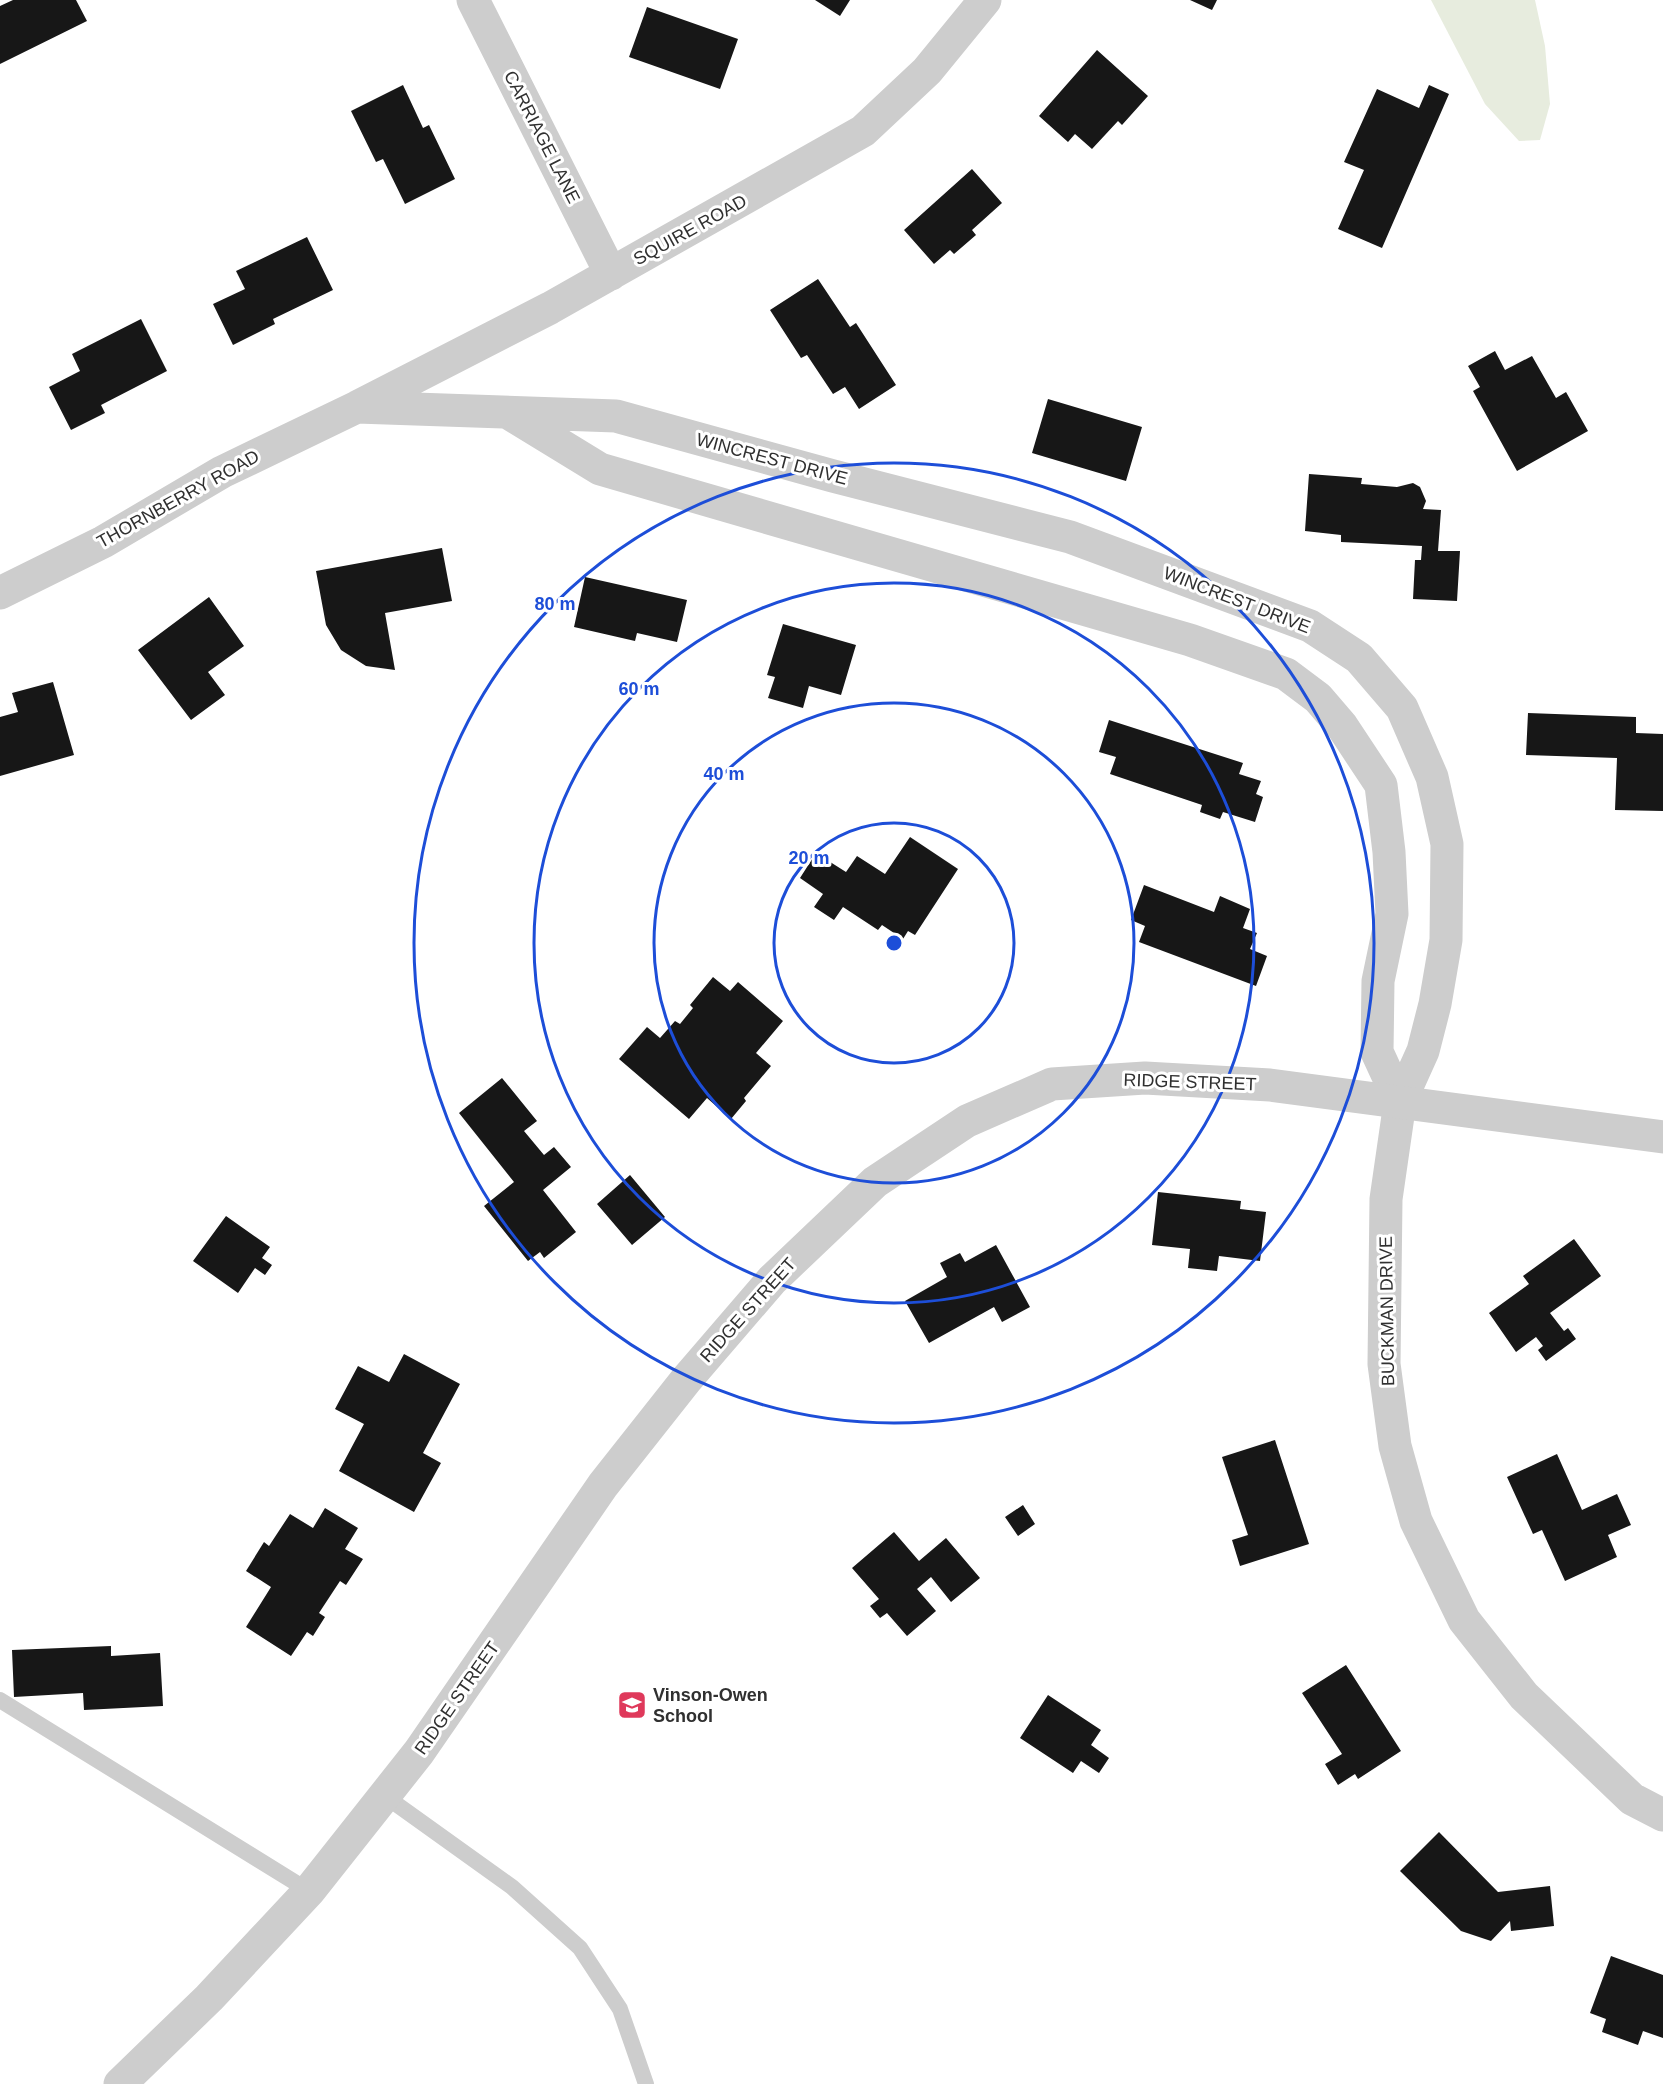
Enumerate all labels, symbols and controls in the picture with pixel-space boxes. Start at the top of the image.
street label: CARRIAGE LANE [500,67,584,207]
street label: SQUIRE ROAD [630,191,750,269]
street label: WINCREST DRIVE [694,429,850,489]
street label: THORNBERRY ROAD [93,446,263,552]
street label: WINCREST DRIVE [1161,563,1313,637]
text: 80 m [534,594,576,614]
text: 60 m [618,679,660,699]
text: 40 m [703,764,745,784]
text: 20 m [788,848,830,868]
centre of rings [884,933,904,953]
street label: RIDGE STREET [1123,1070,1257,1094]
street label: BUCKMAN DRIVE [1376,1236,1398,1386]
street label: RIDGE STREET [696,1254,800,1366]
street label: RIDGE STREET [411,1638,503,1758]
place label: Vinson-Owen School [653,1685,768,1726]
school or university icon: Vinson-Owen School [616,1689,648,1721]

